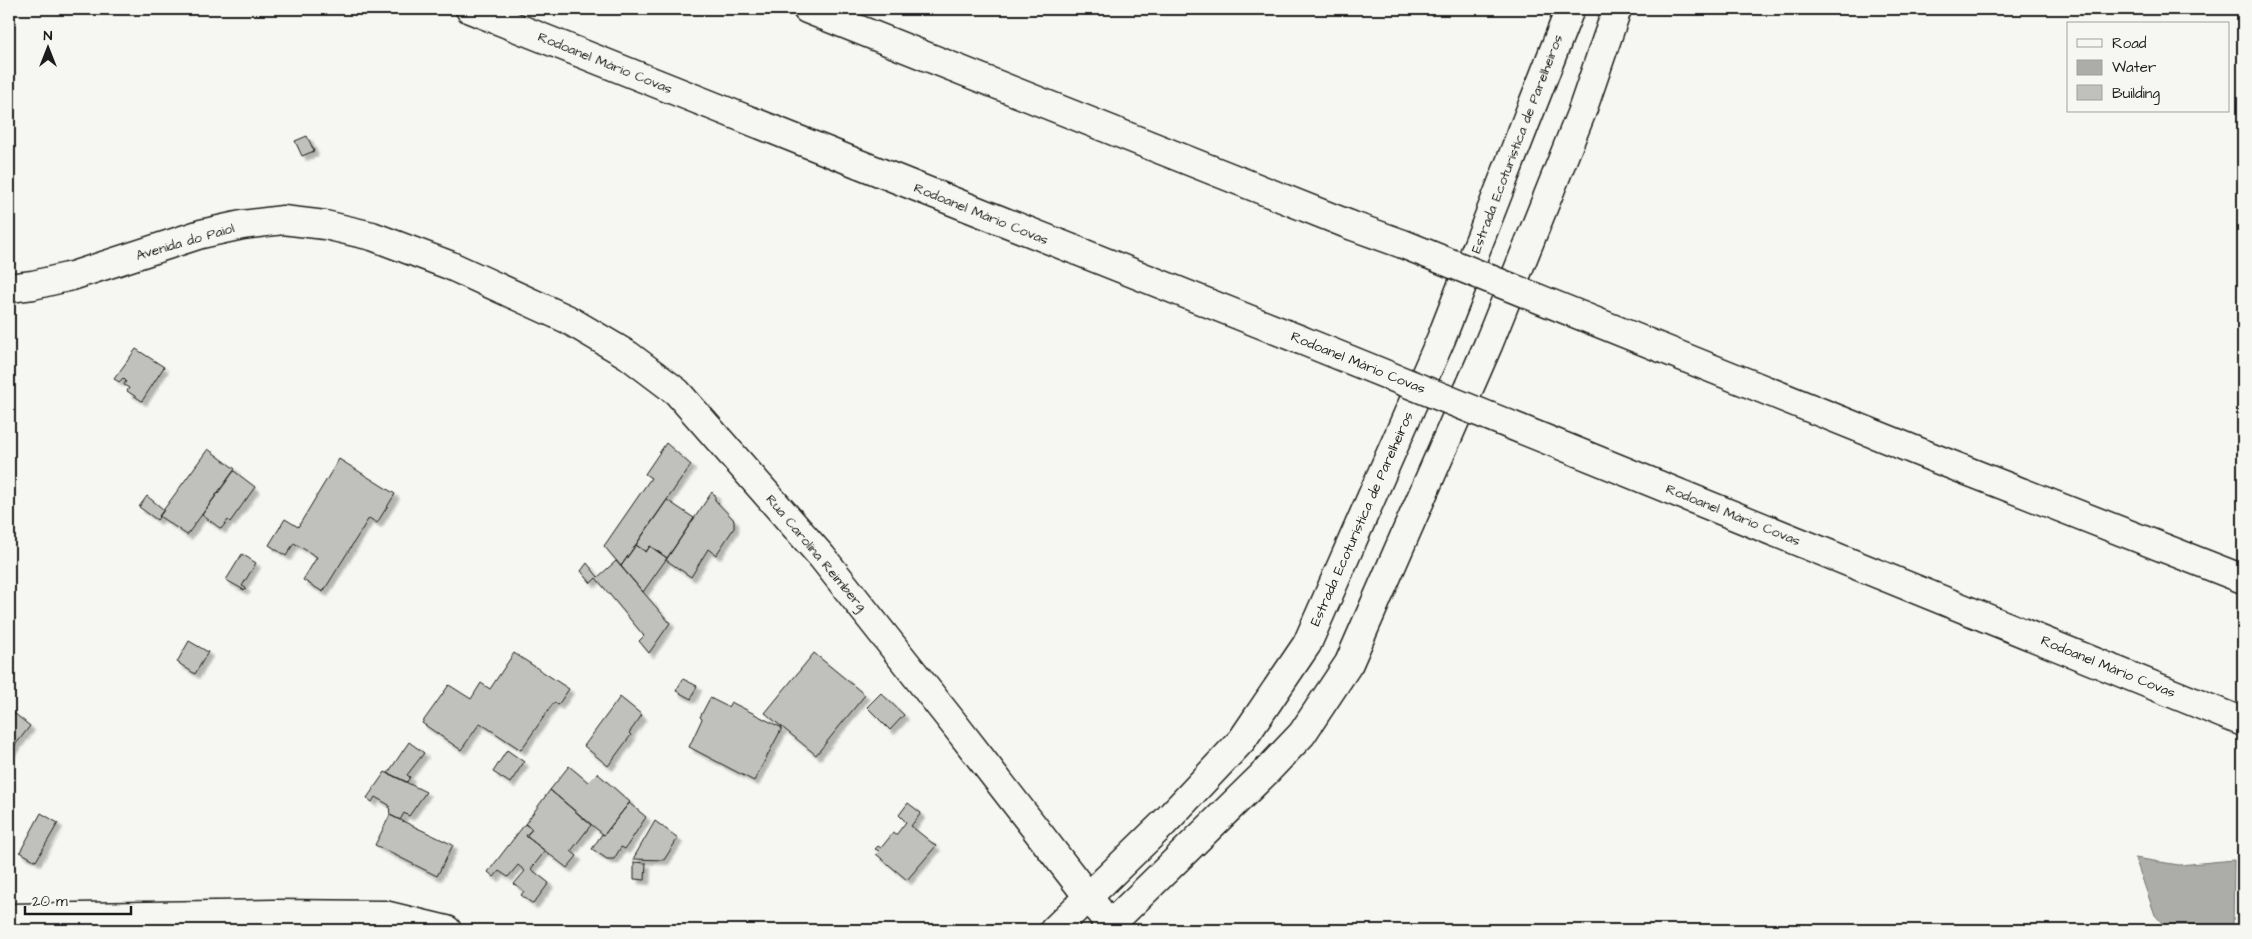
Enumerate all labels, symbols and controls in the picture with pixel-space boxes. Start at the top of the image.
north arrow [22,22,72,72]
legend [2067,22,2230,112]
text: N [44,26,53,46]
street label: Rodoanel Mário Covas [535,27,675,99]
street label: Estrada Ecoturistica de Parelheiros [1466,32,1568,256]
text: Road [2112,33,2147,54]
text: Water [2112,57,2156,78]
text: Building [2112,83,2160,105]
street label: Rodoanel Mário Covas [911,178,1051,250]
street label: Avenida do Paiol [133,218,237,266]
street label: Rodoanel Mário Covas [1288,327,1428,399]
street label: Estrada Ecoturistica de Parelheiros [1305,409,1419,629]
street label: Rodoanel Mário Covas [1663,479,1803,551]
street label: Rua Carolina Reimberg [761,490,871,616]
street label: Rodoanel Mário Covas [2038,631,2178,703]
scale bar [25,884,131,916]
text: 20 m [32,891,68,912]

